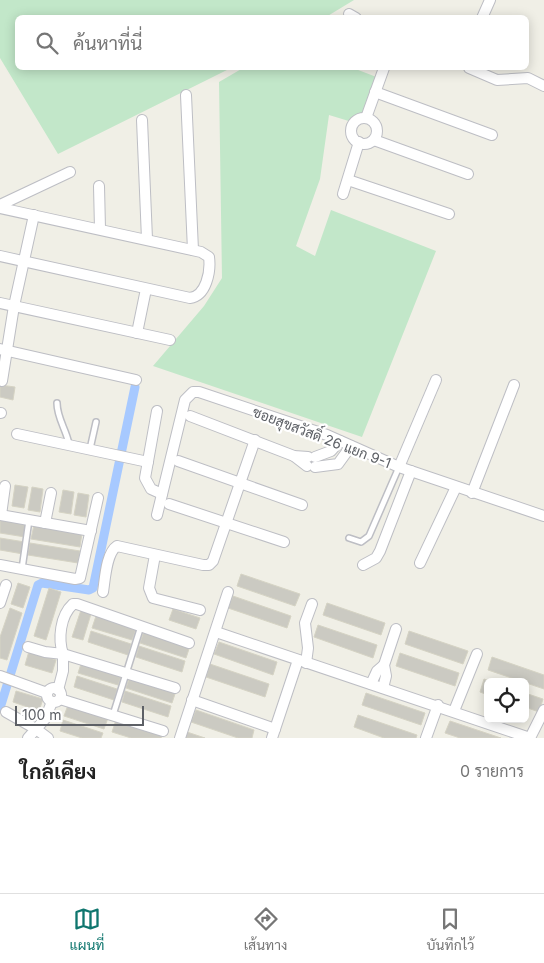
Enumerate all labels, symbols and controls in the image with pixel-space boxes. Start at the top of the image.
search box [15,15,529,70]
icon: search [33,29,61,57]
text: ค้นหาที่นี่ [73,32,142,55]
street label: ซอยสุขสวัสดิ์ 26 แยก 9-1 [250,400,395,473]
map controls [484,678,529,723]
button: locate [484,678,529,723]
scale bar [15,703,144,726]
text: 100 m [22,706,62,723]
text: ใกล้เคียง [20,759,96,784]
text: 0 รายการ [460,761,524,781]
tab: แผนที่ [70,905,105,953]
tab: เส้นทาง [244,905,287,953]
tab: บันทึกไว้ [427,905,474,953]

